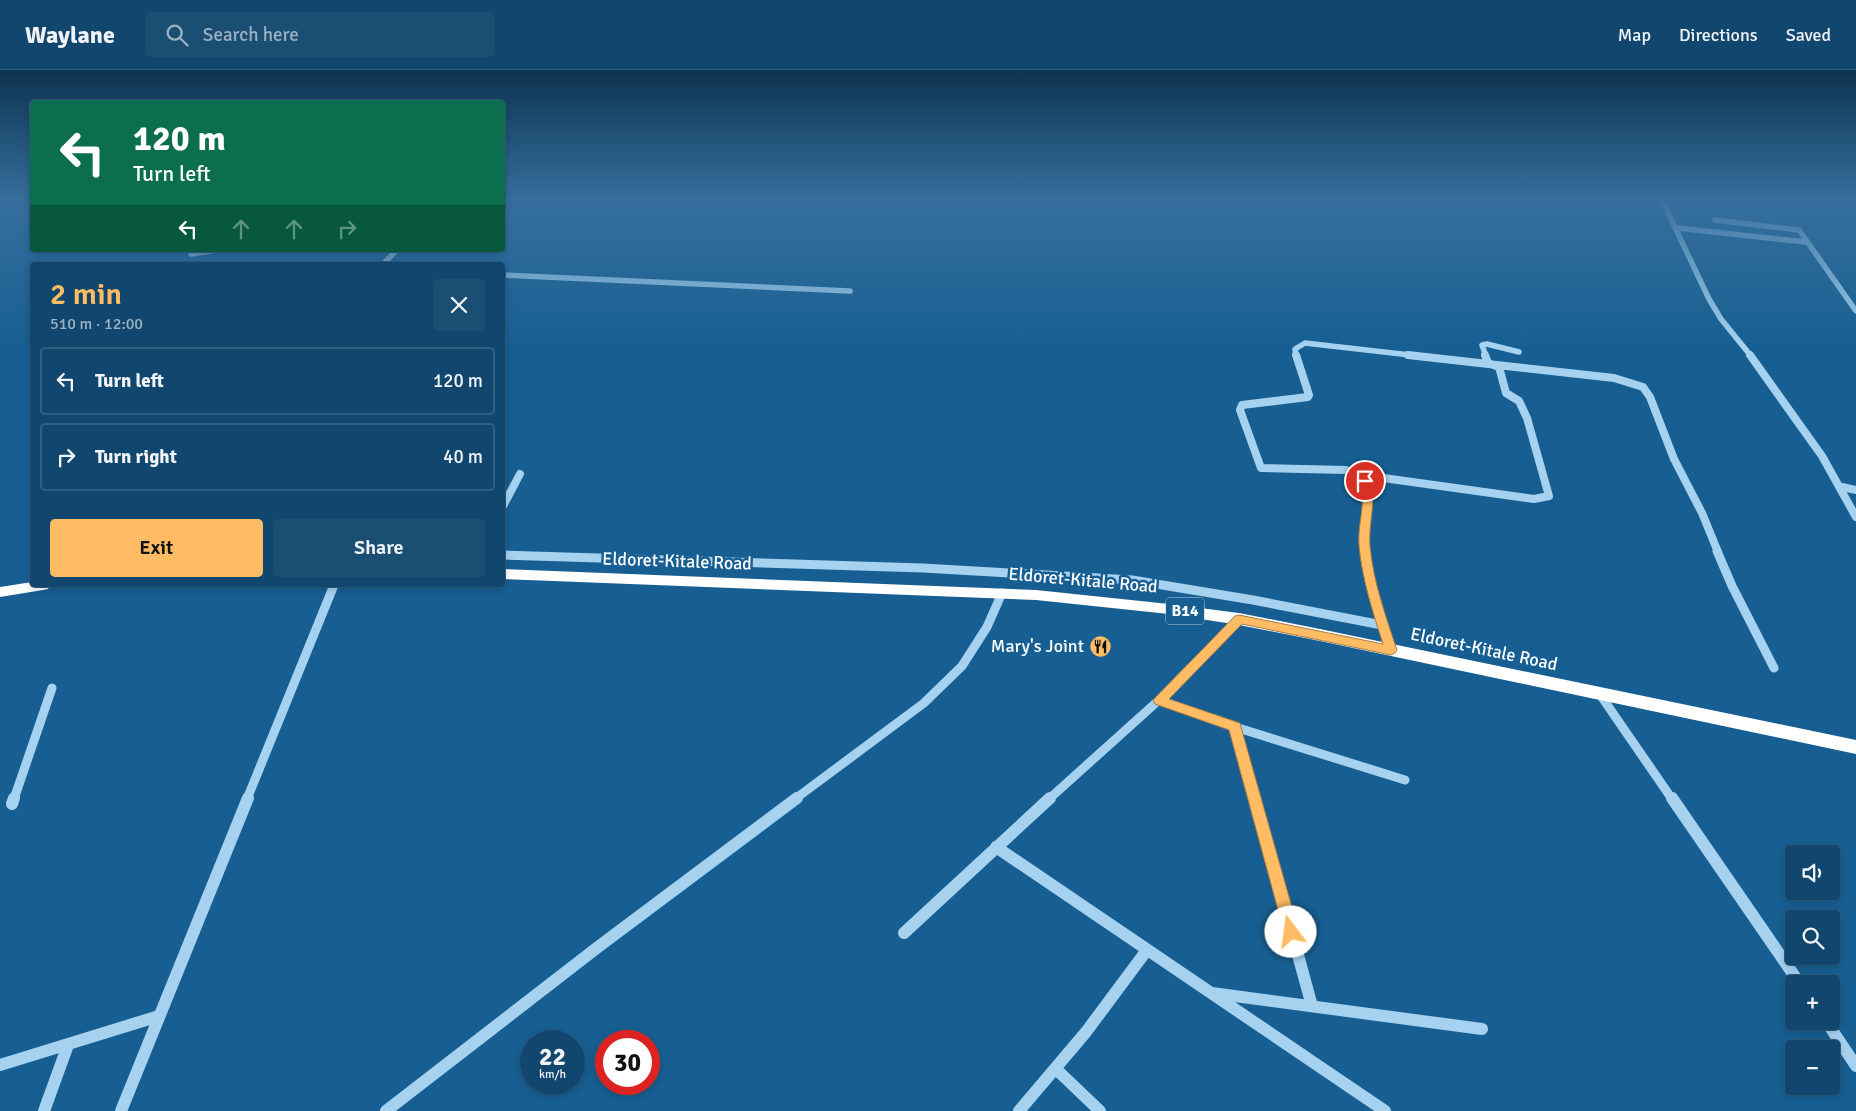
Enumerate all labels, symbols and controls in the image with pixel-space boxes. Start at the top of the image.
search box [145,12,495,57]
text: Waylane [25,20,115,50]
icon: search [163,21,191,49]
text: Search here [203,23,299,47]
text: Map [1618,24,1651,46]
text: Directions [1679,24,1758,46]
text: Saved [1786,24,1831,46]
text: 120 m [133,117,226,160]
icon: left [50,120,115,185]
text: Turn left [133,160,211,187]
icon: left [174,215,202,243]
icon: ahead [227,215,255,243]
icon: ahead [280,215,308,243]
icon: right [333,215,361,243]
text: 2 min [50,276,122,313]
button: close [433,279,485,331]
text: 510 m · 12:00 [50,314,143,334]
icon: left [52,367,80,395]
text: Turn left [95,369,164,393]
text: 120 m [433,369,483,393]
icon: right [52,443,80,471]
text: Turn right [95,445,177,469]
text: 40 m [443,445,483,469]
pin [1344,460,1386,502]
icon: arrive [1351,467,1379,495]
button: Exit [50,519,263,577]
button: Share [273,519,485,577]
street label: Eldoret-Kitale Road [602,547,752,575]
street label: Eldoret-Kitale Road [1007,563,1159,597]
road number: B14 [1166,598,1204,624]
street label: Eldoret-Kitale Road [1408,623,1560,675]
restaurant icon: Mary's Joint [1088,634,1112,658]
place label: Mary's Joint [991,635,1084,657]
map controls [1785,845,1840,1095]
button: sound [1785,845,1840,900]
position arrow [1264,905,1316,957]
button: search [1785,910,1840,965]
button: + [1785,975,1840,1030]
speed limit sign: 30 [595,1030,660,1095]
button: − [1785,1040,1840,1095]
text: 22 [539,1041,566,1072]
text: km/h [539,1067,566,1082]

